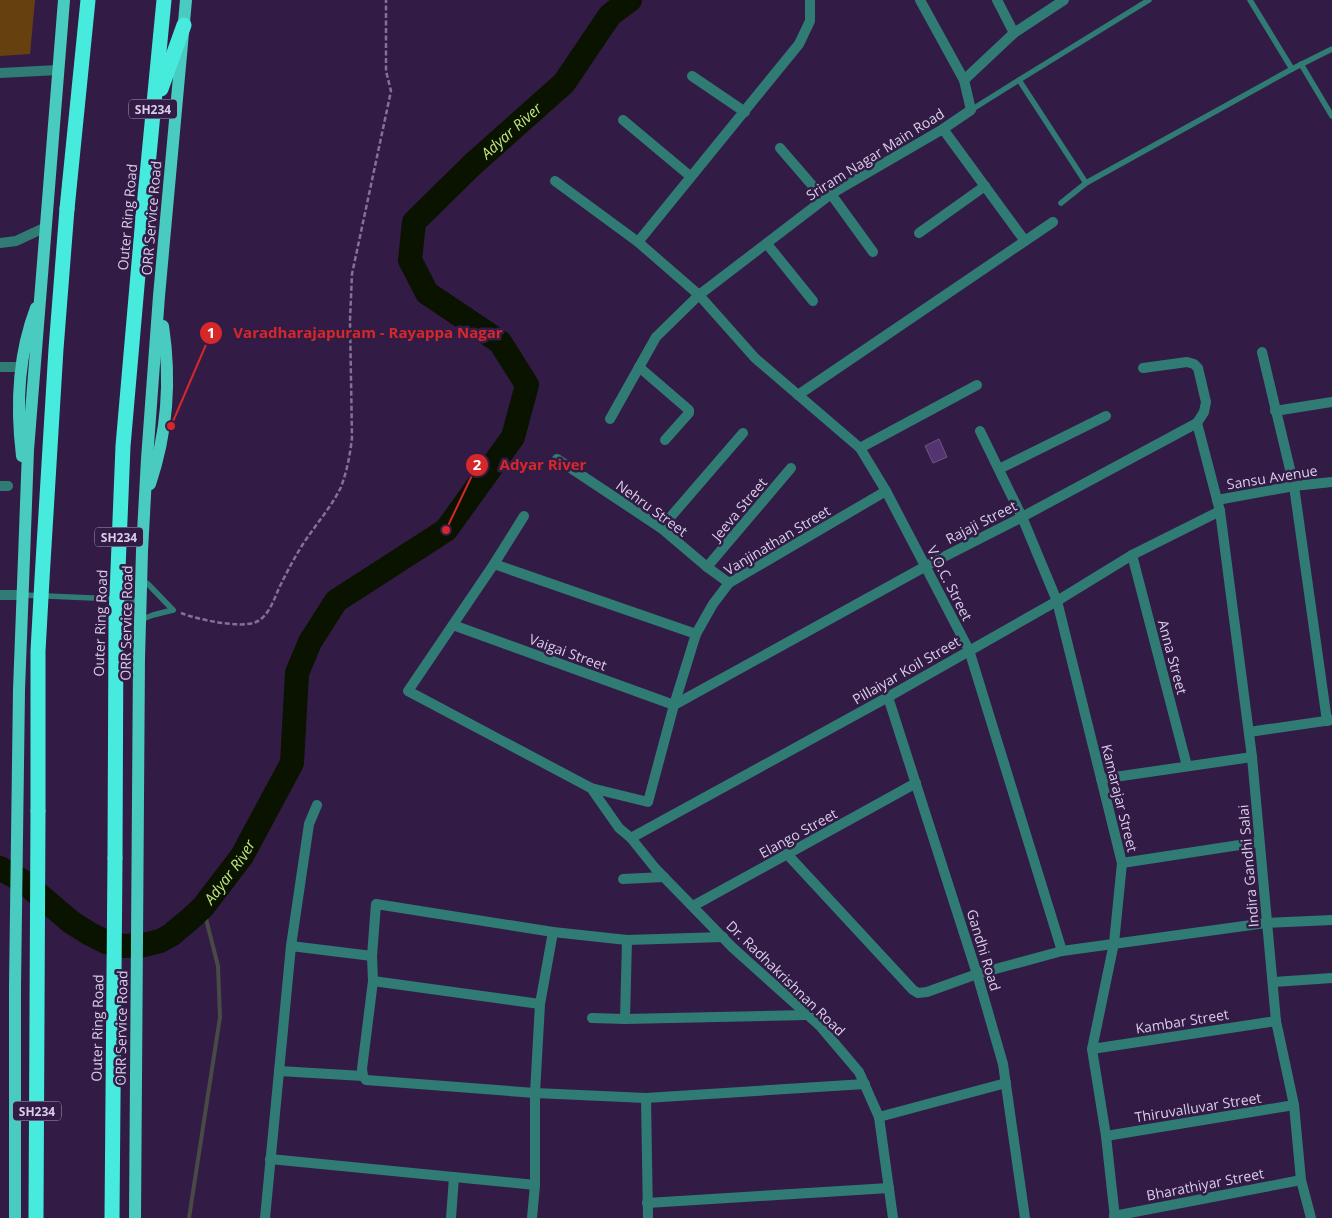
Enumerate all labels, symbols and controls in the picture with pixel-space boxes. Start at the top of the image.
water label: Adyar River [476,97,546,163]
road number: SH234 [129,100,177,118]
street label: Sriram Nagar Main Road [802,104,948,204]
street label: ORR Service Road [137,160,165,276]
street label: Outer Ring Road [113,163,141,271]
callout: Varadharajapuram - Rayappa Nagar [198,318,512,348]
text: 1 [207,322,215,342]
text: Varadharajapuram - Rayappa Nagar [233,322,503,342]
callout: Adyar River [464,450,596,480]
text: 2 [473,454,482,474]
text: Adyar River [500,454,587,474]
street label: Sansu Avenue [1225,460,1319,494]
street label: Jeeva Street [706,473,771,546]
street label: Nehru Street [612,476,692,540]
street label: Rajaji Street [942,496,1020,548]
street label: Vanjinathan Street [720,501,834,579]
road number: SH234 [95,528,143,546]
street label: V.O.C. Street [923,542,977,624]
street label: ORR Service Road [115,565,137,681]
street label: Outer Ring Road [89,569,111,677]
street label: Anna Street [1154,618,1192,696]
street label: Vaigai Street [527,629,609,675]
street label: Pillaiyar Koil Street [849,631,963,709]
street label: Kamarajar Street [1097,742,1143,854]
street label: Elango Street [756,804,840,862]
street label: Indira Gandhi Salai [1233,804,1263,928]
water label: Adyar River [198,835,260,909]
street label: Gandhi Road [963,907,1005,993]
street label: Dr. Radhakrishnan Road [722,916,850,1040]
street label: ORR Service Road [110,970,132,1086]
street label: Outer Ring Road [87,974,107,1082]
street label: Kambar Street [1134,1004,1230,1038]
street label: Thiruvalluvar Street [1133,1088,1263,1126]
road number: SH234 [13,1102,61,1120]
street label: Bharathiyar Street [1145,1163,1265,1205]

